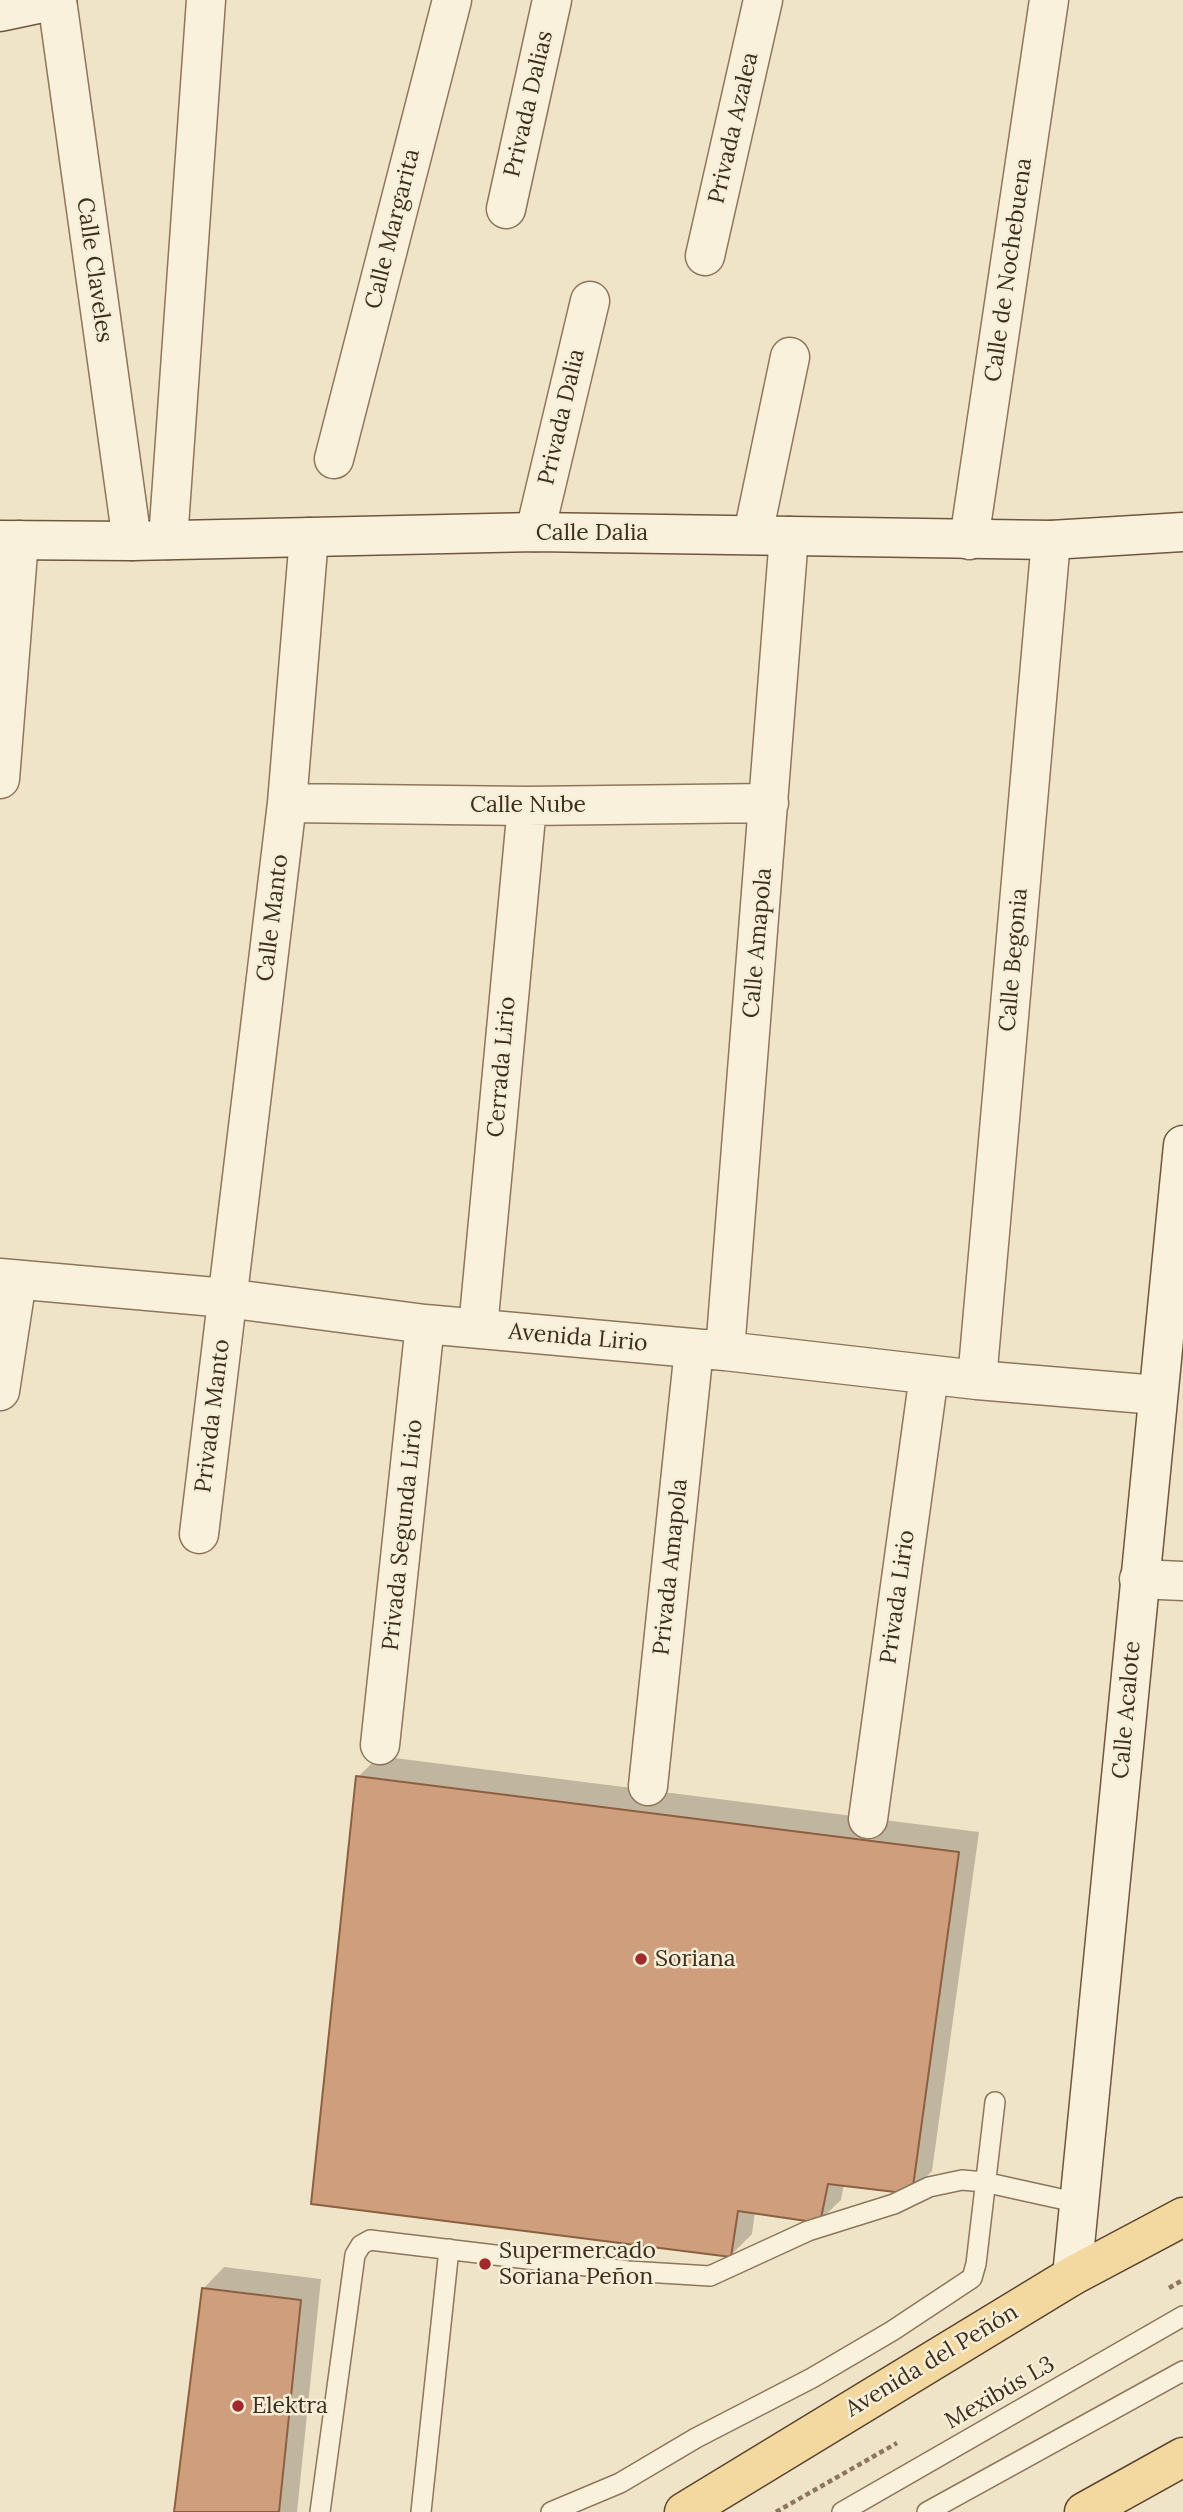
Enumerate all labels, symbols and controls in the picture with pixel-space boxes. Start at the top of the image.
street label: Privada Dalias [499,28,559,180]
street label: Privada Azalea [703,50,765,206]
street label: Calle Margarita [360,146,426,312]
street label: Calle de Nochebuena [980,156,1038,384]
street label: Calle Claveles [70,196,118,344]
street label: Privada Dalia [533,346,591,488]
street label: Calle Dalia [536,519,648,547]
street label: Calle Nube [470,791,586,819]
street label: Calle Manto [251,853,295,983]
street label: Calle Amapola [738,867,778,1019]
street label: Calle Begonia [994,887,1034,1033]
street label: Cerrada Lirio [482,995,522,1139]
street label: Avenida Lirio [507,1318,649,1358]
street label: Privada Manto [190,1338,236,1494]
street label: Privada Segunda Lirio [377,1418,429,1652]
street label: Privada Amapola [648,1477,694,1657]
street label: Privada Lirio [875,1528,921,1666]
street label: Calle Acalote [1107,1640,1147,1780]
place label: Soriana [655,1945,736,1973]
marker: Soriana [633,1951,649,1967]
place label: Supermercado Soriana Peñon [499,2237,656,2291]
marker: Supermercado Soriana Peñon [477,2256,493,2272]
street label: Avenida del Peñón [841,2299,1023,2423]
street label: Mexibús L3 [940,2351,1060,2435]
place label: Elektra [252,2392,328,2420]
marker: Elektra [230,2398,246,2414]

